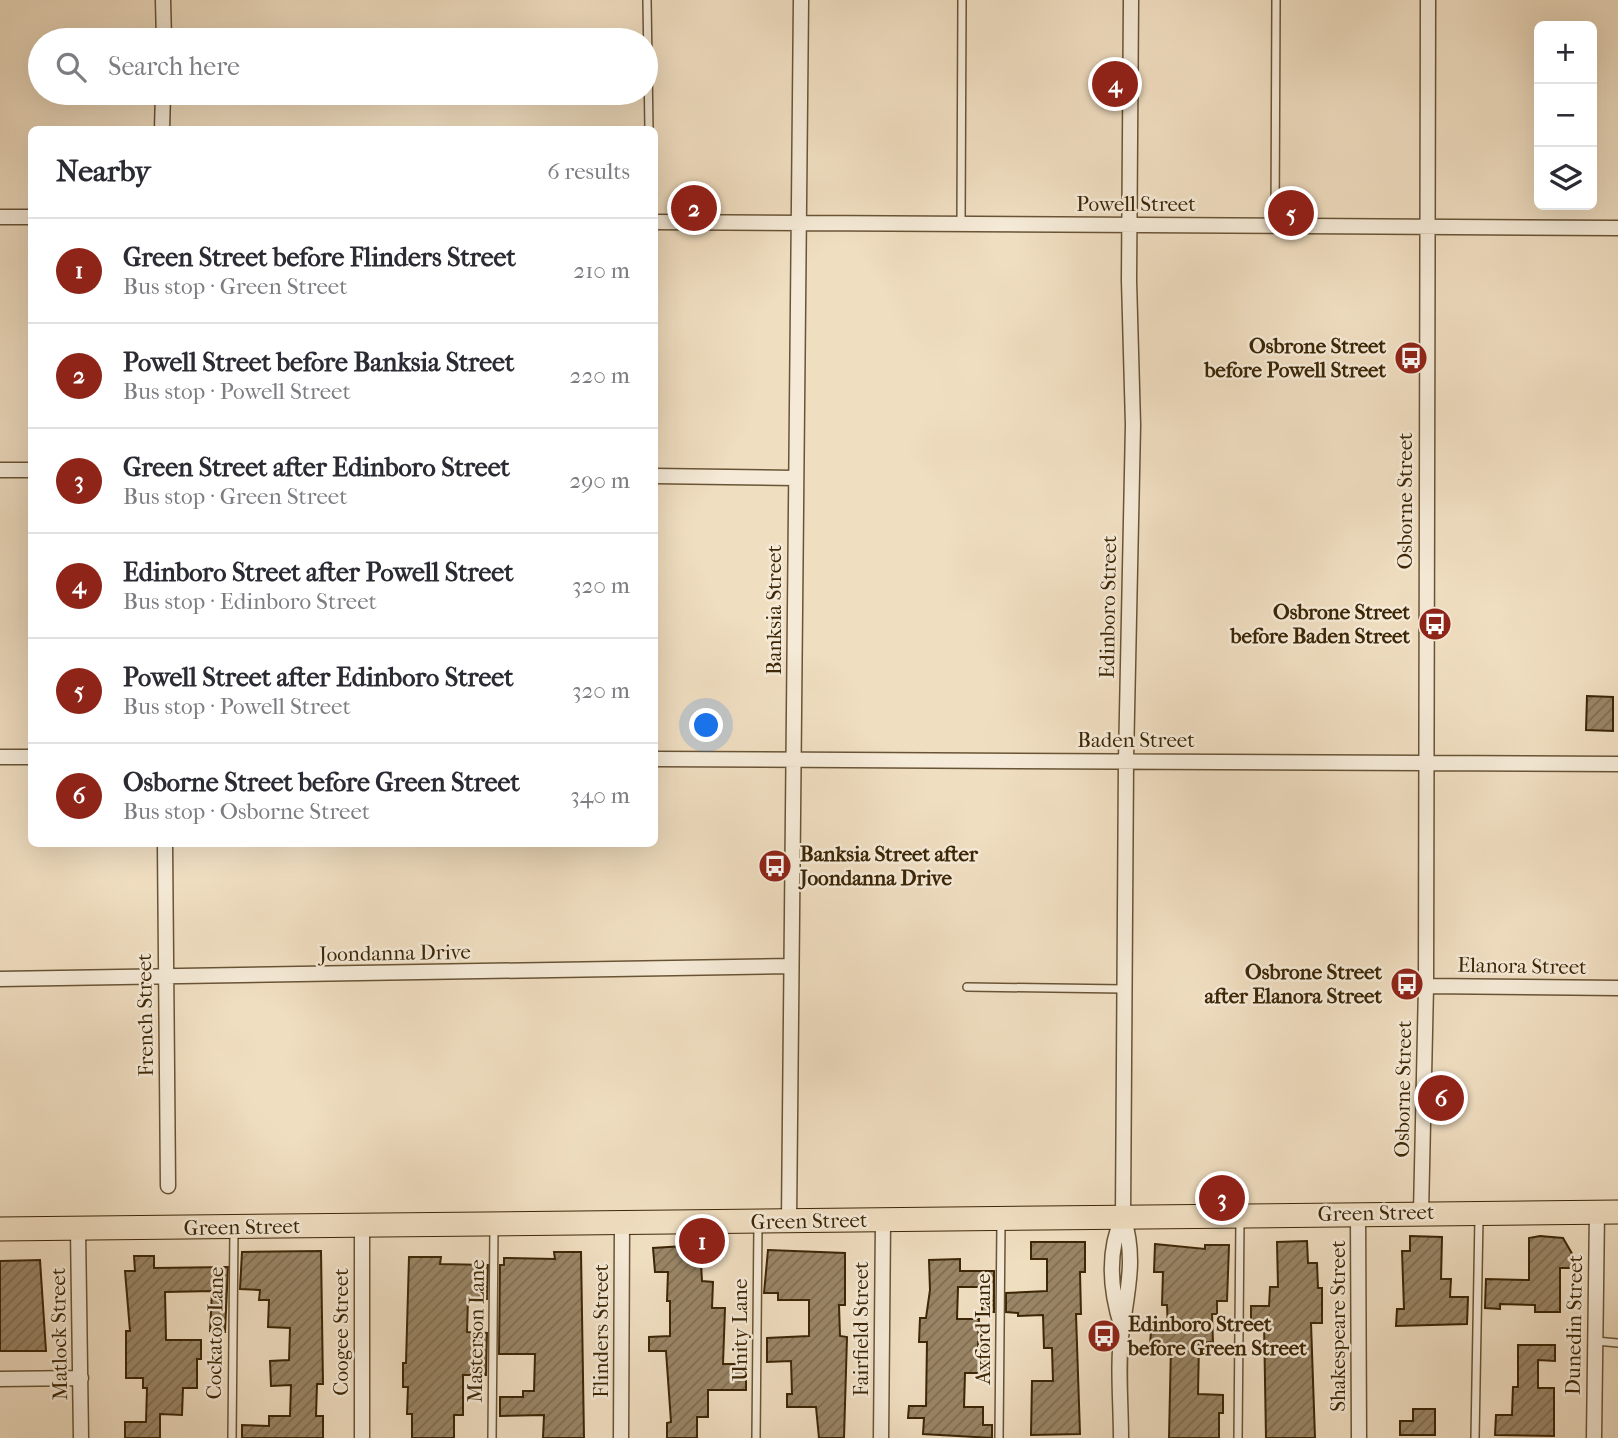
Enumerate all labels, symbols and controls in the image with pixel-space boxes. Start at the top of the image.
map controls [1534,21,1597,210]
button: + [1534,21,1597,84]
search box [28,28,658,105]
icon: search [52,48,90,86]
text: Search here [108,51,240,82]
pin: 4 [1092,58,1138,110]
button: − [1534,84,1597,147]
button: layers [1534,147,1597,210]
text: Nearby [56,154,151,189]
text: 6 results [547,158,630,185]
pin: 2 [671,182,717,234]
pin: 5 [1268,187,1314,239]
street label: Powell Street [1076,192,1196,216]
text: Green Street before Flinders Street [123,242,516,273]
text: 1 [75,257,83,284]
text: 210 m [573,257,630,284]
text: Bus stop · Green Street [123,273,347,300]
place label: Osbrone Street before Powell Street [1203,334,1387,382]
bus stop icon: Osbrone Street before Powell Street [1392,339,1430,377]
text: Powell Street before Banksia Street [123,347,514,378]
text: 2 [73,362,85,389]
text: 220 m [570,362,630,389]
text: Bus stop · Powell Street [123,378,351,405]
street label: Osborne Street [1393,432,1417,570]
text: Green Street after Edinboro Street [123,452,510,483]
text: 3 [74,467,84,494]
text: 290 m [569,467,630,494]
text: Bus stop · Green Street [123,483,347,510]
street label: Edinboro Street [1095,535,1121,679]
street label: Banksia Street [762,545,786,675]
text: Edinboro Street after Powell Street [123,557,513,588]
text: 4 [72,572,86,599]
text: 320 m [572,572,630,599]
text: Bus stop · Edinboro Street [123,588,377,615]
place label: Osbrone Street before Baden Street [1230,600,1411,648]
bus stop icon: Osbrone Street before Baden Street [1416,605,1454,643]
text: Powell Street after Edinboro Street [123,662,513,693]
text: 5 [74,677,84,704]
text: 320 m [572,677,630,704]
text: Bus stop · Powell Street [123,693,351,720]
your location [689,708,723,742]
street label: Baden Street [1077,728,1195,752]
text: Osborne Street before Green Street [123,767,520,798]
text: 6 [73,782,85,809]
text: 340 m [570,782,630,809]
text: Bus stop · Osborne Street [123,798,370,825]
place label: Banksia Street after Joondanna Drive [798,842,979,890]
bus stop icon: Banksia Street after Joondanna Drive [756,847,794,885]
street label: Joondanna Drive [317,940,471,966]
street label: French Street [132,953,158,1077]
street label: Elanora Street [1457,953,1587,979]
place label: Osbrone Street after Elanora Street [1205,960,1383,1008]
bus stop icon: Osbrone Street after Elanora Street [1388,965,1426,1003]
street label: Osborne Street [1390,1020,1416,1158]
pin: 6 [1418,1072,1464,1124]
pin: 3 [1199,1172,1245,1224]
street label: Green Street [1318,1200,1435,1226]
street label: Green Street [751,1208,868,1234]
street label: Green Street [184,1214,301,1240]
pin: 1 [679,1215,725,1267]
street label: Shakespeare Street [1326,1240,1350,1412]
street label: Dunedin Street [1561,1254,1587,1395]
street label: Masterson Lane [463,1259,489,1403]
street label: Fairfield Street [849,1261,873,1397]
street label: Flinders Street [589,1263,613,1398]
street label: Cockatoo Lane [202,1266,228,1400]
street label: Matlock Street [46,1267,72,1401]
street label: Coogee Street [329,1268,353,1396]
street label: Axford Lane [971,1273,995,1386]
street label: Unity Lane [728,1279,752,1381]
place label: Edinboro Street before Green Street [1127,1312,1307,1360]
bus stop icon: Edinboro Street before Green Street [1085,1317,1123,1355]

